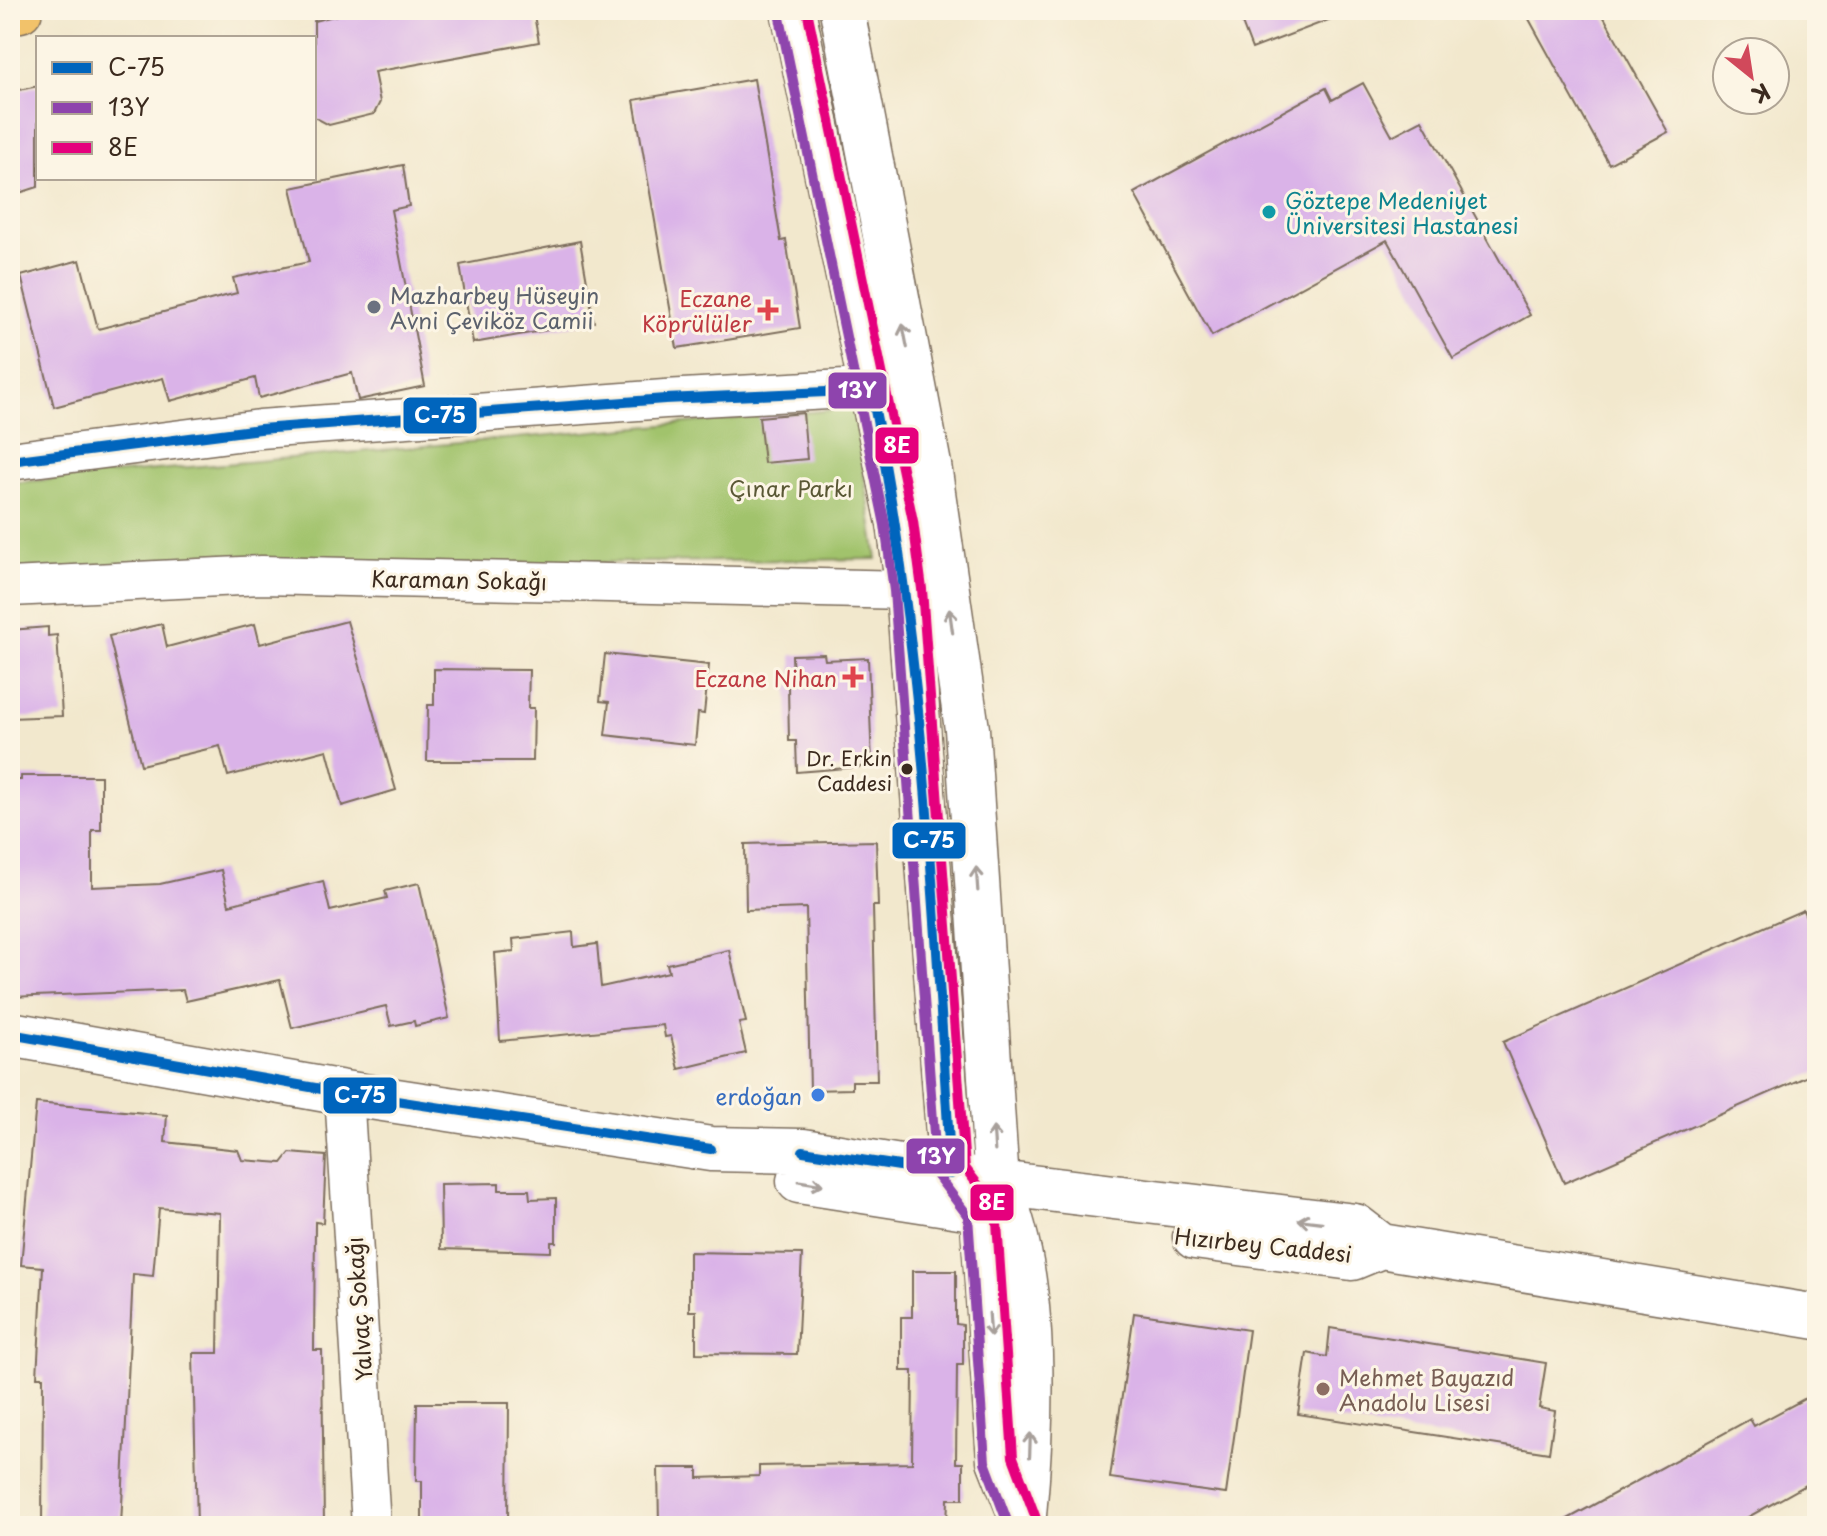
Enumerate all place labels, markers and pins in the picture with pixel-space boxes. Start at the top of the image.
place label: Göztepe Medeniyet Üniversitesi Hastanesi [1285,183,1519,241]
marker: Göztepe Medeniyet Üniversitesi Hastanesi [1260,203,1278,221]
place label: Mazharbey Hüseyin Avni Çeviköz Camii [390,278,599,336]
place label: Eczane Köprülüler [642,281,753,339]
marker: Mazharbey Hüseyin Avni Çeviköz Camii [365,298,383,316]
marker: Eczane Köprülüler [759,301,777,319]
place label: Eczane Nihan [694,661,837,694]
marker: Eczane Nihan [844,668,862,686]
place label: Dr. Erkin Caddesi [806,743,892,798]
marker: Dr. Erkin Caddesi [899,761,915,777]
place label: erdoğan [715,1079,802,1112]
marker: erdoğan [809,1086,827,1104]
place label: Mehmet Bayazıd Anadolu Lisesi [1339,1360,1514,1418]
marker: Mehmet Bayazıd Anadolu Lisesi [1314,1380,1332,1398]

